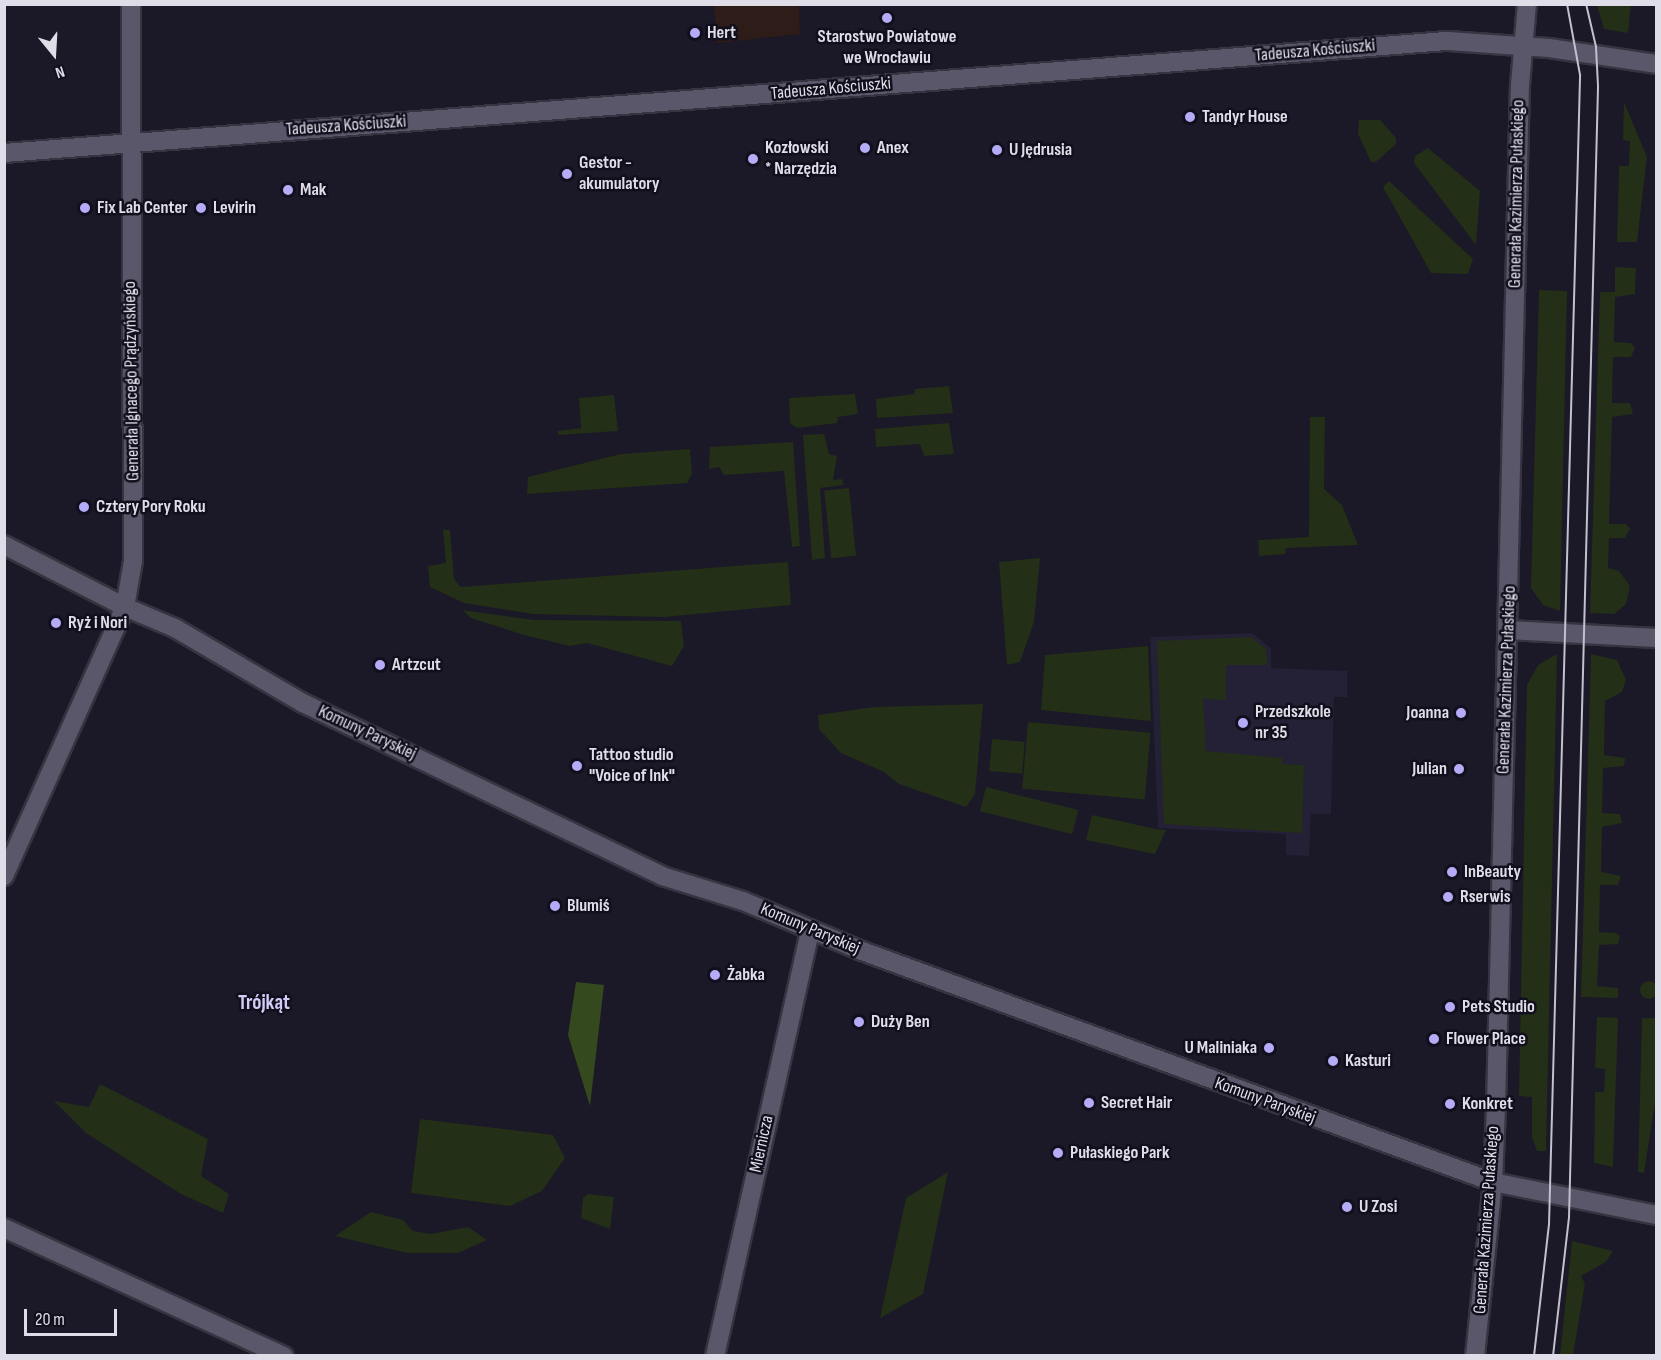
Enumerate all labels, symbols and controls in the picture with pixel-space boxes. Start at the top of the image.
marker: Starostwo Powiatowe we Wrocławiu [880,11,894,25]
place label: Hert [707,22,736,44]
north arrow [24,24,84,84]
marker: Hert [688,26,702,40]
place label: Starostwo Powiatowe we Wrocławiu [818,27,956,70]
street label: Tadeusza Kościuszki [1254,35,1376,67]
text: N [53,61,67,82]
street label: Tadeusza Kościuszki [770,73,892,105]
street label: Generała Kazimierza Pułaskiego [1505,100,1529,288]
place label: Tandyr House [1202,106,1288,128]
marker: Tandyr House [1183,110,1197,124]
street label: Tadeusza Kościuszki [285,111,407,141]
place label: Anex [877,137,909,159]
place label: Kozłowski * Narzędzia [765,138,837,180]
place label: U Jędrusia [1009,139,1072,161]
marker: Anex [858,141,872,155]
marker: U Jędrusia [990,143,1004,157]
marker: Kozłowski * Narzędzia [746,152,760,166]
place label: Gestor - akumulatory [579,153,660,195]
marker: Gestor - akumulatory [560,167,574,181]
place label: Mak [300,179,326,201]
marker: Mak [281,183,295,197]
place label: Fix Lab Center [97,197,188,219]
place label: Levirin [213,197,256,219]
marker: Fix Lab Center [78,201,92,215]
marker: Levirin [194,201,208,215]
street label: Generała Ignacego Prądzyńskiego [119,281,145,481]
place label: Cztery Pory Roku [96,496,206,518]
marker: Cztery Pory Roku [77,500,91,514]
street label: Generała Kazimierza Pułaskiego [1493,585,1521,775]
place label: Ryż i Nori [68,612,127,634]
marker: Ryż i Nori [49,616,63,630]
place label: Artzcut [392,654,441,676]
marker: Artzcut [373,658,387,672]
street label: Komuny Paryskiej [315,701,419,765]
place label: Przedszkole nr 35 [1255,702,1331,744]
place label: Joanna [1406,702,1449,724]
marker: Joanna [1454,706,1468,720]
marker: Przedszkole nr 35 [1236,716,1250,730]
place label: Tattoo studio "Voice of Ink" [589,745,675,788]
place label: Julian [1412,758,1447,780]
marker: Tattoo studio "Voice of Ink" [570,759,584,773]
marker: Julian [1452,762,1466,776]
place label: InBeauty [1464,861,1521,883]
marker: InBeauty [1445,865,1459,879]
place label: Rserwis [1460,886,1511,908]
marker: Rserwis [1441,890,1455,904]
place label: Blumiś [567,895,610,917]
street label: Komuny Paryskiej [757,898,863,960]
marker: Blumiś [548,899,562,913]
place label: Żabka [727,964,765,986]
marker: Żabka [708,968,722,982]
district label: Trójkąt [238,990,290,1016]
place label: Pets Studio [1462,996,1535,1018]
marker: Pets Studio [1443,1000,1457,1014]
place label: Duży Ben [871,1011,930,1033]
marker: Duży Ben [852,1015,866,1029]
place label: Flower Place [1446,1028,1526,1050]
marker: Flower Place [1427,1032,1441,1046]
place label: U Maliniaka [1185,1037,1257,1059]
marker: U Maliniaka [1262,1041,1276,1055]
place label: Kasturi [1345,1050,1391,1072]
marker: Kasturi [1326,1054,1340,1068]
street label: Komuny Paryskiej [1212,1073,1318,1129]
place label: Secret Hair [1101,1092,1172,1114]
place label: Konkret [1462,1093,1513,1115]
marker: Secret Hair [1082,1096,1096,1110]
marker: Konkret [1443,1097,1457,1111]
street label: Miernicza [745,1113,779,1175]
street label: Generała Kazimierza Pułaskiego [1470,1125,1504,1315]
place label: Pułaskiego Park [1070,1142,1169,1164]
marker: Pułaskiego Park [1051,1146,1065,1160]
place label: U Zosi [1359,1196,1397,1218]
marker: U Zosi [1340,1200,1354,1214]
scale bar [27,1297,120,1335]
text: 20 m [35,1309,65,1330]

